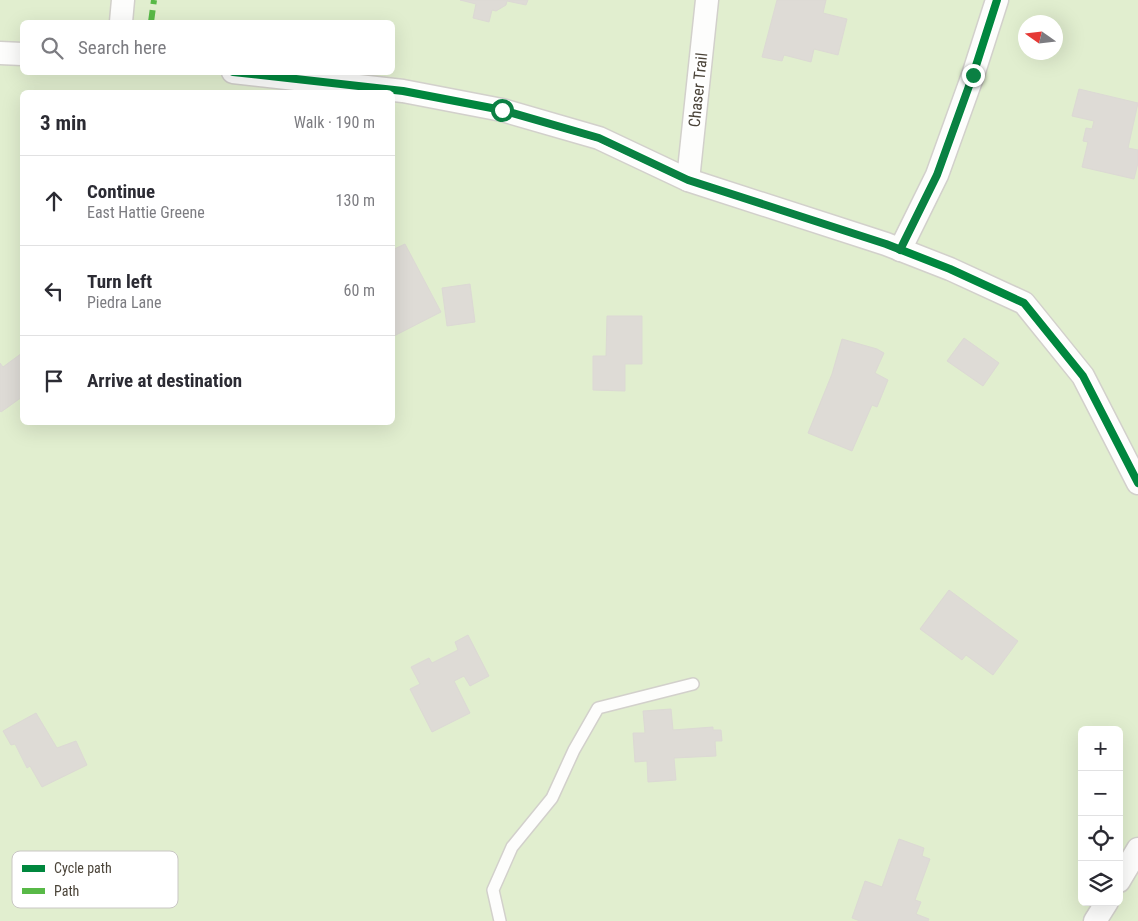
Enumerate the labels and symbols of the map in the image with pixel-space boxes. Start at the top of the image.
north arrow [1018,15,1063,60]
street label: Chaser Trail [685,52,711,128]
route end [962,64,985,87]
route start [491,99,514,122]
legend [12,851,178,908]
text: Cycle path [54,860,112,876]
text: Path [54,883,79,899]

